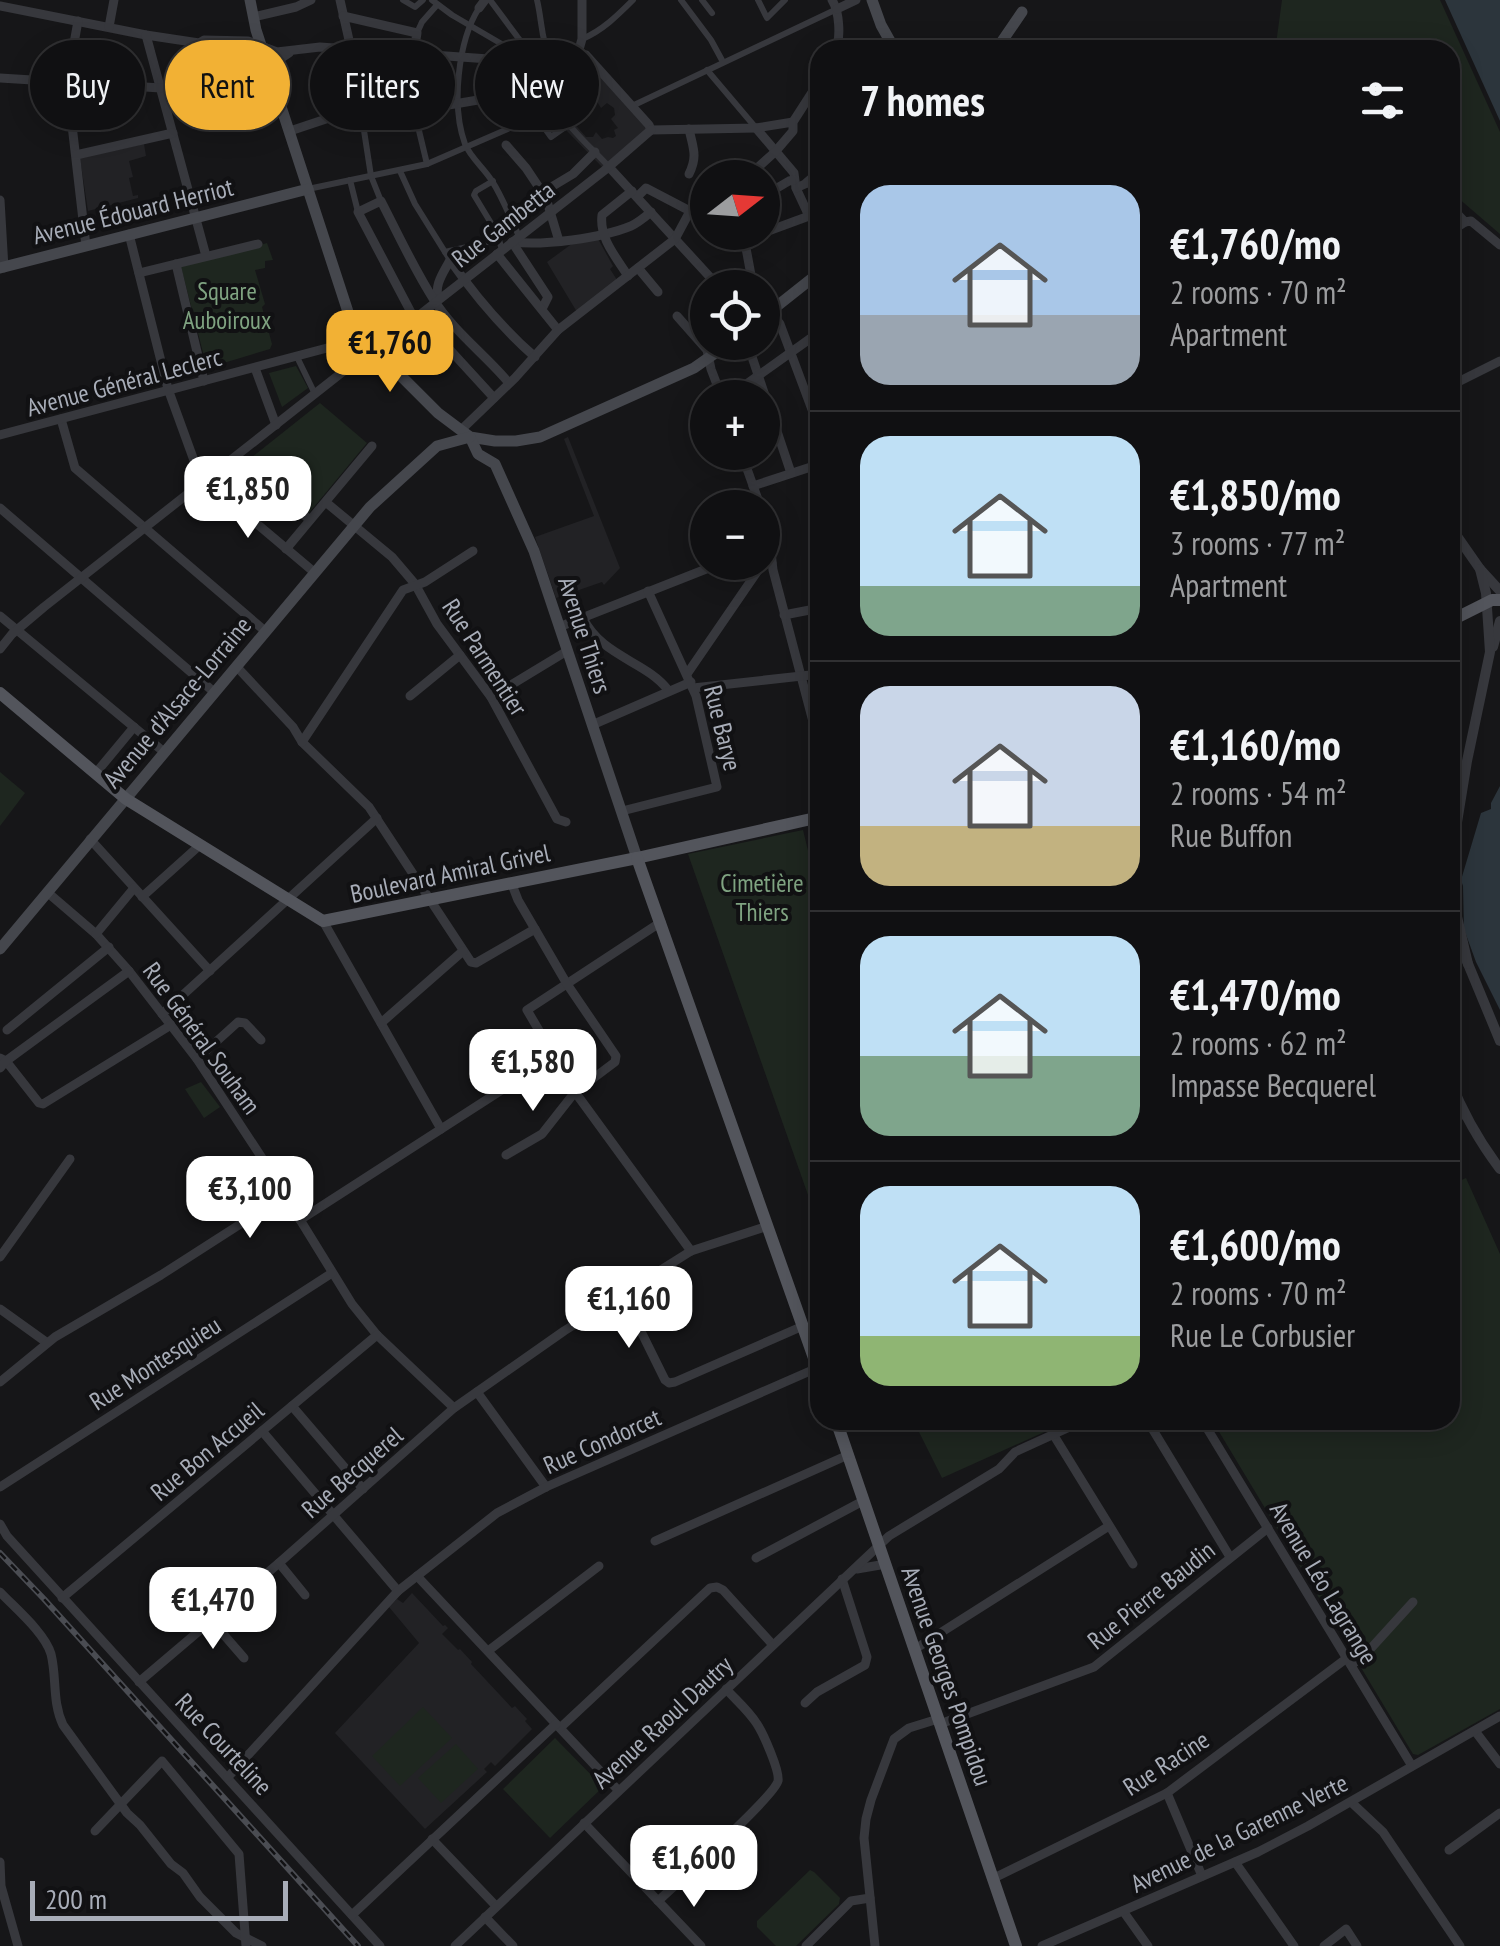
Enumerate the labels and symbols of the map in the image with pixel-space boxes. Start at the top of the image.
north arrow [690,160,780,250]
street label: Avenue Édouard Herriot [30,171,237,251]
street label: Rue Gambetta [445,174,561,274]
park label: Square Auboiroux [183,275,271,336]
pin: €1,760 [309,310,471,395]
street label: Avenue Général Leclerc [23,341,225,423]
pin: €1,850 [167,456,329,541]
street label: Avenue Thiers [551,572,619,698]
street label: Rue Parmentier [435,593,535,722]
street label: Avenue d'Alsace-Lorraine [96,610,258,794]
street label: Rue Barye [697,682,749,774]
street label: Boulevard Amiral Grivel [347,836,553,910]
park label: Cimetière Thiers [720,867,804,928]
street label: Rue Général Souham [136,956,268,1120]
pin: €1,580 [452,1029,614,1114]
pin: €3,100 [169,1156,331,1241]
pin: €1,160 [548,1266,710,1351]
street label: Rue Montesquieu [83,1309,227,1417]
street label: Rue Bon Accueil [144,1394,270,1508]
street label: Rue Condorcet [538,1401,666,1481]
street label: Rue Becquerel [295,1419,409,1525]
street label: Avenue Léo Lagrange [1263,1496,1385,1670]
street label: Rue Pierre Baudin [1081,1534,1221,1656]
street label: Avenue Georges Pompidou [894,1562,1000,1790]
pin: €1,470 [132,1567,294,1652]
street label: Avenue Raoul Dautry [585,1648,739,1795]
street label: Rue Courteline [169,1686,279,1802]
street label: Rue Racine [1117,1723,1215,1803]
street label: Avenue de la Garenne Verte [1125,1767,1353,1899]
pin: €1,600 [613,1825,775,1910]
scale bar [30,1876,288,1920]

